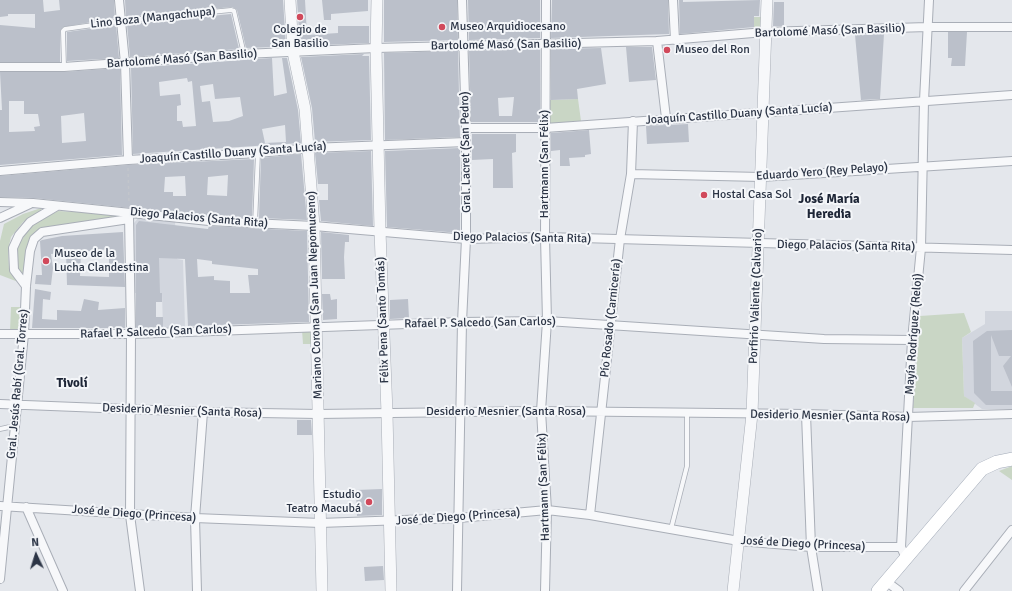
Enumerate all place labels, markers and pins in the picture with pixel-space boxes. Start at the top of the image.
marker: Colegio de San Basilio [295,12,305,22]
place label: Museo Arquidiocesano [450,20,566,34]
marker: Museo Arquidiocesano [437,22,447,32]
place label: Colegio de San Basilio [272,23,328,51]
place label: Museo del Ron [675,43,750,57]
marker: Museo del Ron [662,45,672,55]
place label: Hostal Casa Sol [712,188,792,202]
marker: Hostal Casa Sol [699,190,709,200]
place label: Museo de la Lucha Clandestina [54,247,149,275]
marker: Museo de la Lucha Clandestina [41,256,51,266]
place label: Estudio Teatro Macubá [287,488,361,516]
marker: Estudio Teatro Macubá [364,497,374,507]

